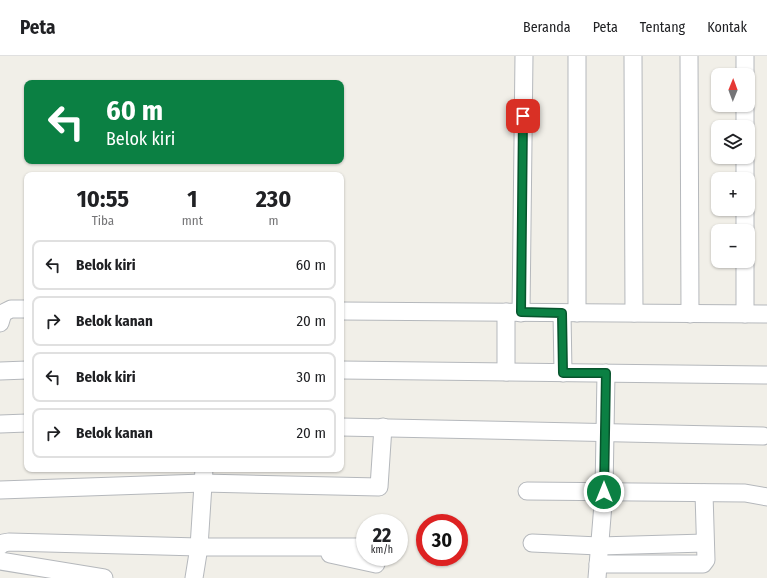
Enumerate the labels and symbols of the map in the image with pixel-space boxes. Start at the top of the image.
north arrow [711,68,755,112]
pin [506,99,540,133]
position arrow [583,471,625,513]
speed limit sign: 30 [416,514,468,566]

